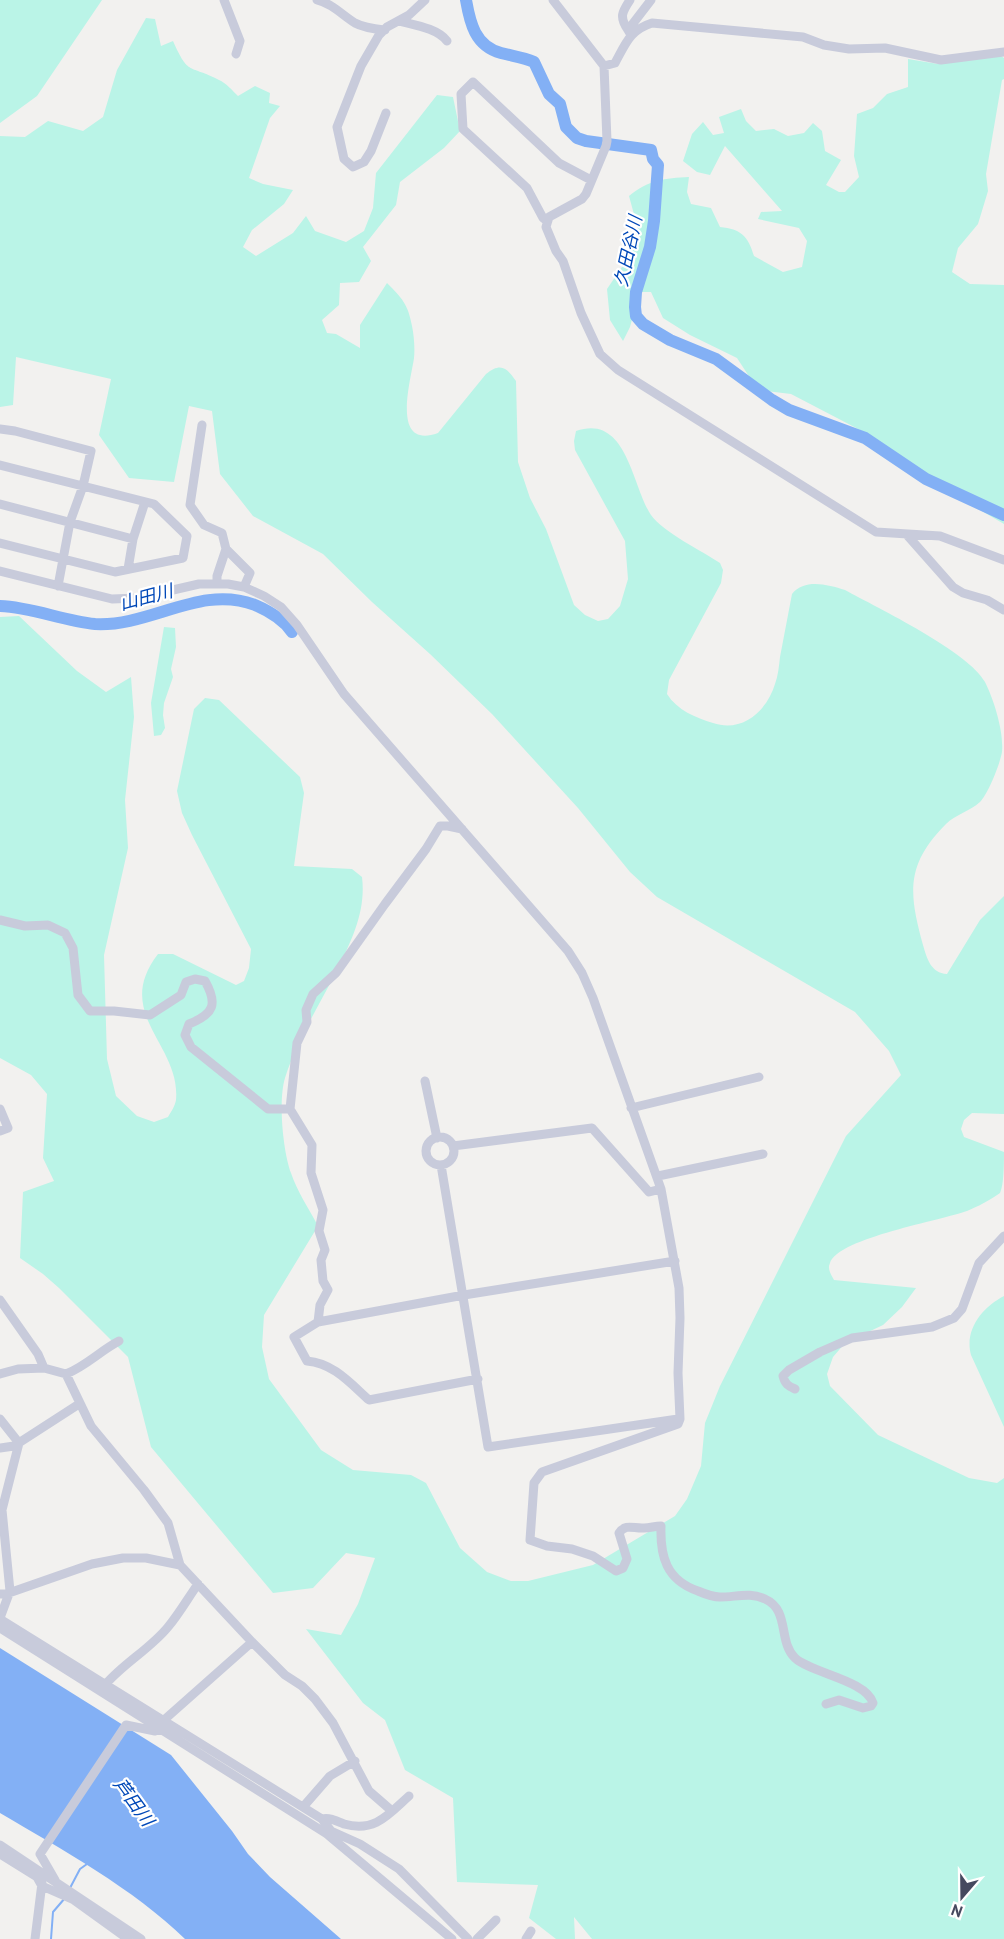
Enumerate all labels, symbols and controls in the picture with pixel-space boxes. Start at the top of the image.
water label: 久田谷川 [609,211,647,289]
water label: 山田川 [117,578,177,615]
water label: 芦田川 [109,1773,160,1832]
north arrow [932,1867,992,1927]
text: N [949,1900,965,1922]

